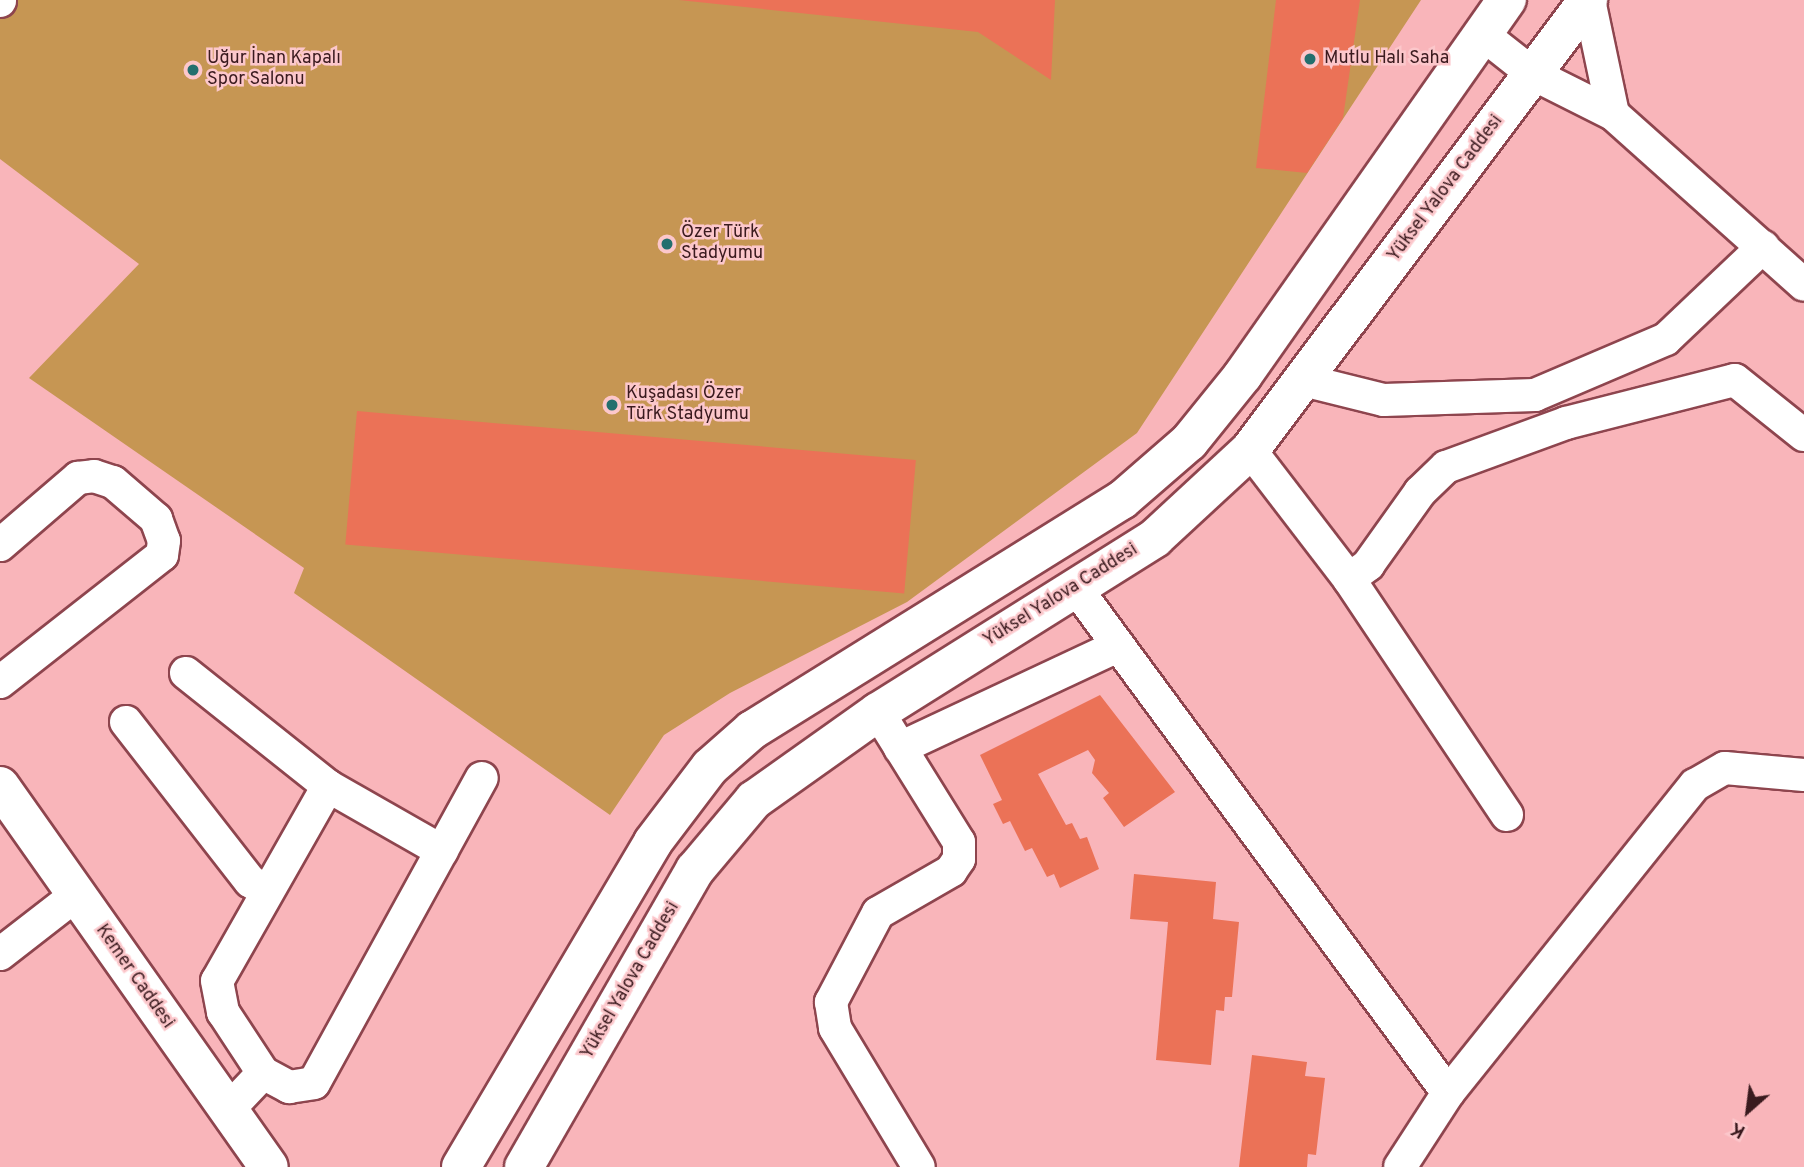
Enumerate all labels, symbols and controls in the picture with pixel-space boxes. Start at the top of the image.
place label: Mutlu Halı Saha [1324,48,1449,70]
place label: Uğur İnan Kapalı Spor Salonu [207,49,341,92]
marker: Mutlu Halı Saha [1302,51,1318,67]
marker: Uğur İnan Kapalı Spor Salonu [185,62,201,78]
street label: Yüksel Yalova Caddesi [1384,111,1508,267]
place label: Özer Türk Stadyumu [681,223,763,266]
marker: Özer Türk Stadyumu [659,236,675,252]
place label: Kuşadası Özer Türk Stadyumu [626,384,749,426]
marker: Kuşadası Özer Türk Stadyumu [604,397,620,413]
street label: Yüksel Yalova Caddesi [980,540,1142,652]
street label: Yüksel Yalova Caddesi [577,898,685,1064]
street label: Kemer Caddesi [90,921,178,1033]
north arrow [1713,1076,1783,1146]
text: K [1727,1116,1750,1143]

